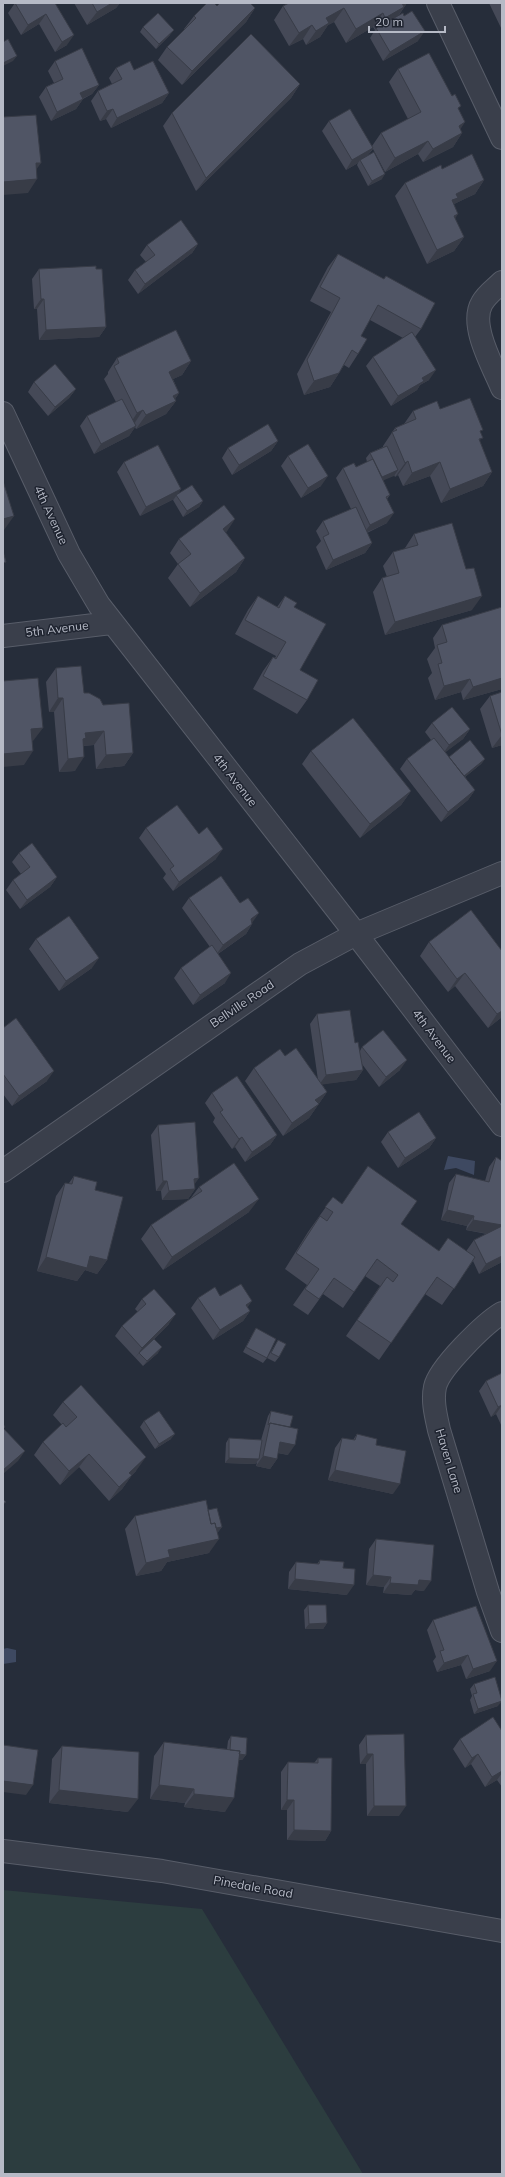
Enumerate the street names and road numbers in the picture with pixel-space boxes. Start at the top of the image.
street label: 4th Avenue [31,483,72,547]
street label: 5th Avenue [25,617,89,640]
street label: 4th Avenue [210,750,261,809]
street label: Bellville Road [207,977,277,1031]
street label: 4th Avenue [409,1006,459,1066]
street label: Haven Lane [433,1427,466,1495]
street label: Pinedale Road [212,1872,294,1901]

